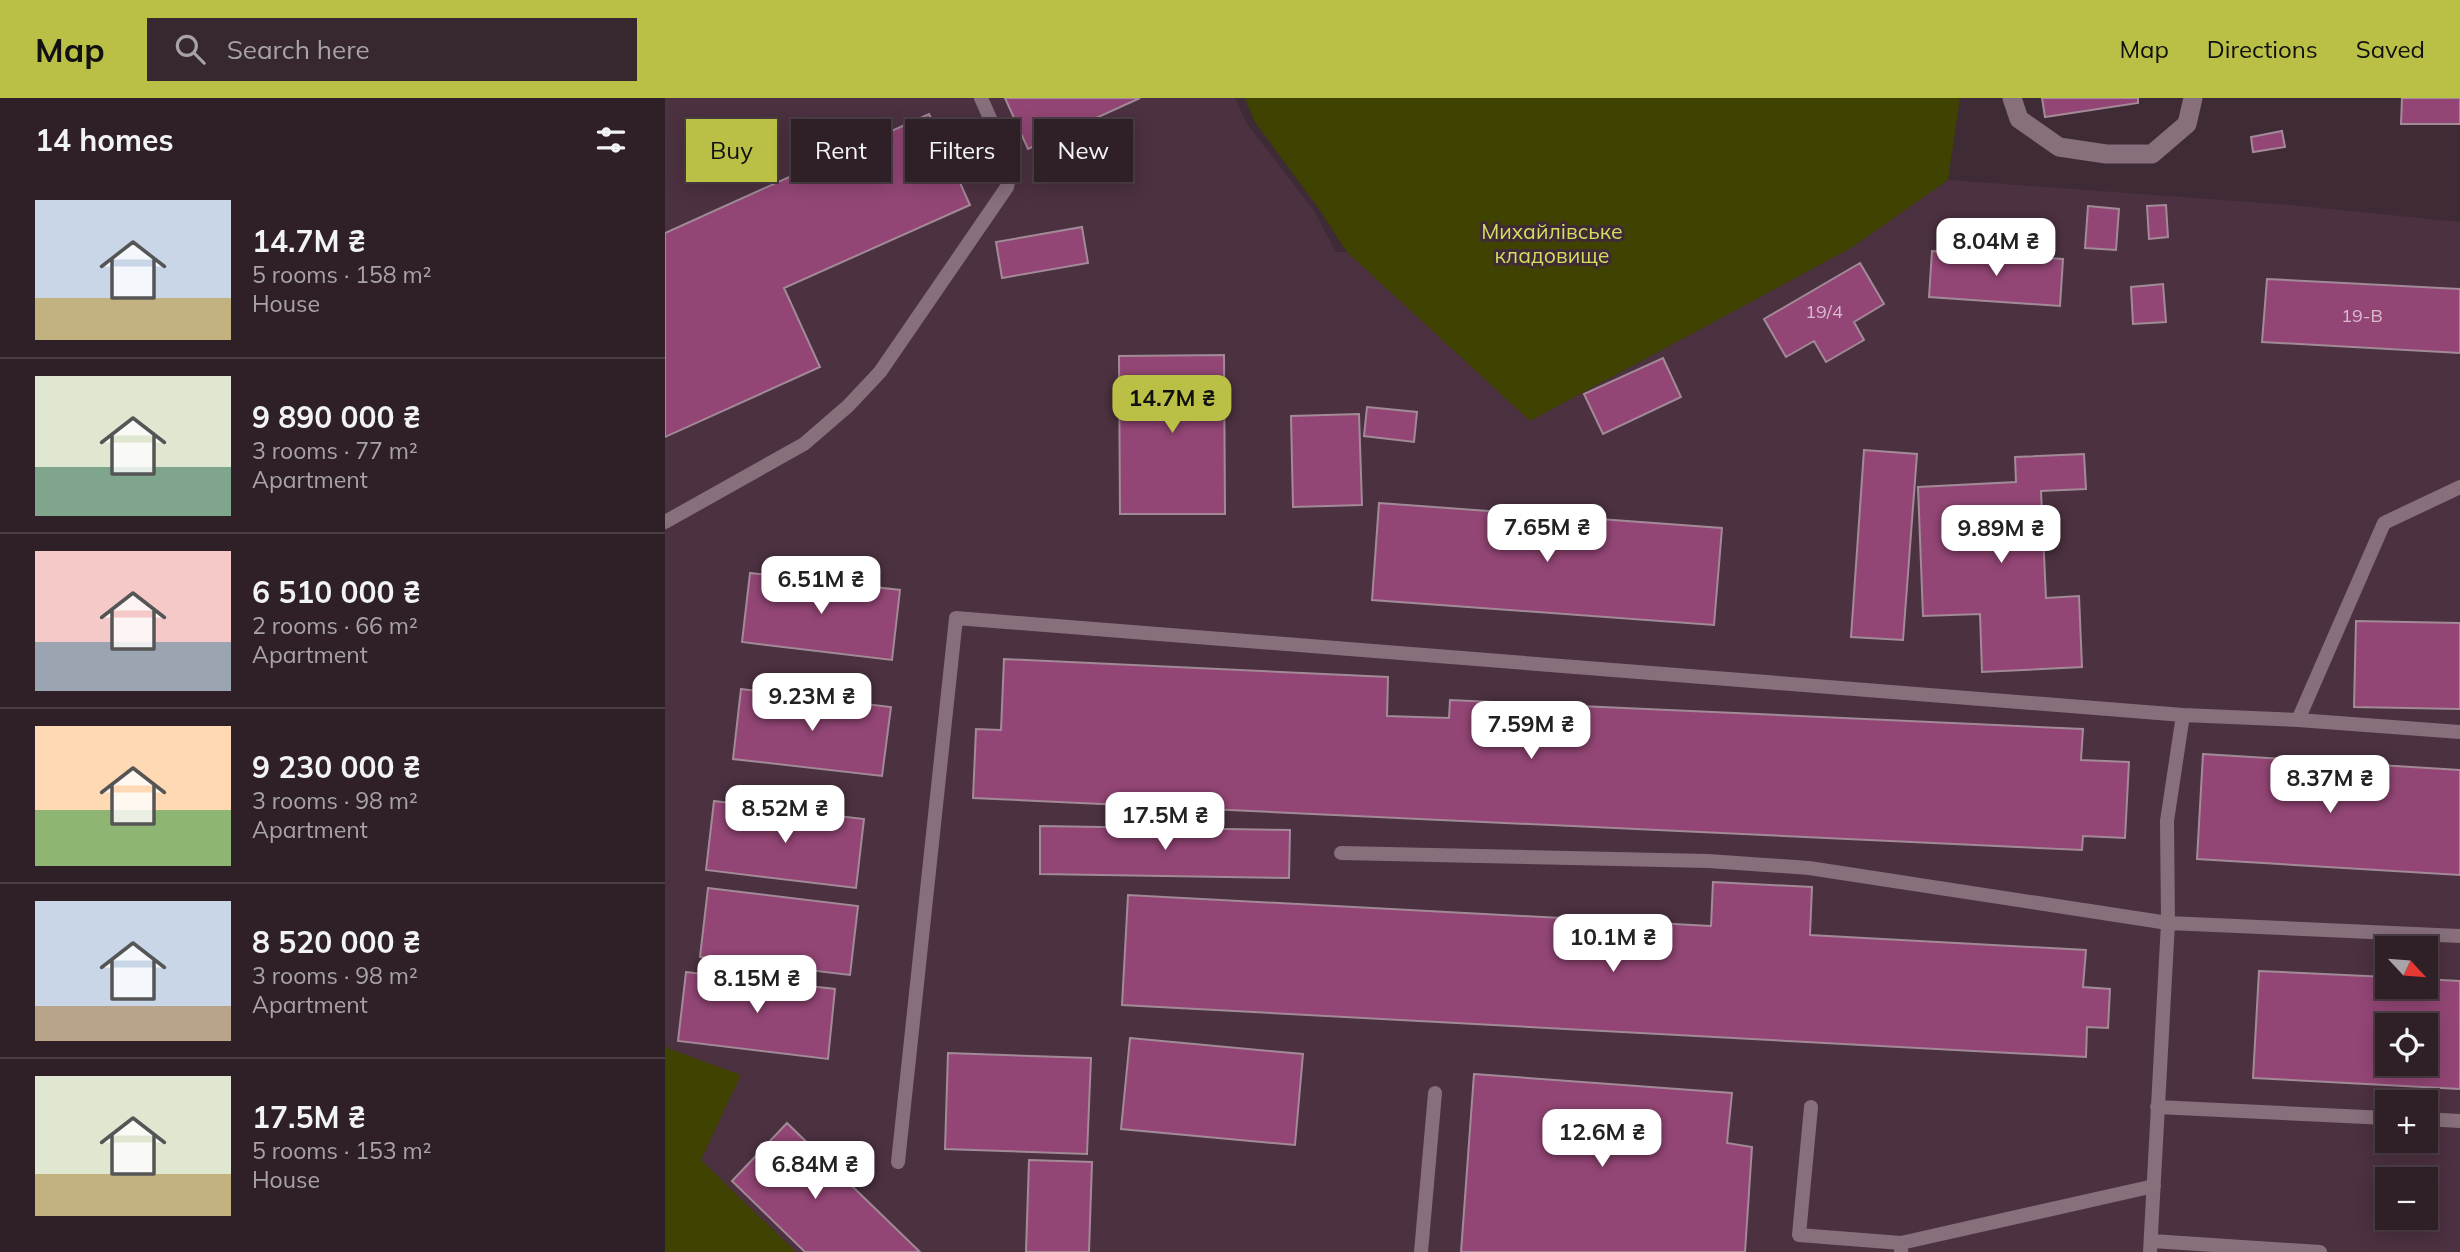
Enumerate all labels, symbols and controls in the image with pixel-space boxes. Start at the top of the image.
search box [147,18,637,81]
text: Map [35,29,105,70]
icon: search [171,30,209,68]
text: Search here [227,33,370,66]
text: Map [2119,34,2169,64]
text: Directions [2207,34,2318,64]
text: Saved [2356,34,2425,64]
chip: Buy [686,119,777,182]
chip: Rent [791,119,891,182]
chip: Filters [905,119,1020,182]
chip: New [1034,119,1133,182]
text: 14 homes [35,121,174,159]
icon: filters [592,121,630,159]
park label: Михайлівське кладовище [1481,218,1623,268]
pin: 8.04M ₴ [1931,218,2061,278]
text: 14.7M ₴ [252,222,366,260]
text: 8.04M ₴ [1952,226,2040,255]
icon: home [91,228,175,312]
text: 5 rooms · 158 m² [252,260,432,289]
text: House [252,289,320,318]
house number: 19/4 [1805,300,1843,323]
house number: 19-В [2341,304,2383,327]
pin: 14.7M ₴ [1107,376,1237,435]
text: 14.7M ₴ [1128,383,1216,412]
text: 9 890 000 ₴ [252,398,421,436]
icon: home [91,404,175,488]
text: 3 rooms · 77 m² [252,436,418,465]
text: Apartment [252,465,368,494]
pin: 7.65M ₴ [1482,504,1612,564]
pin: 9.89M ₴ [1936,505,2066,565]
text: 7.65M ₴ [1503,512,1591,541]
text: 9.89M ₴ [1957,513,2045,542]
pin: 6.51M ₴ [756,556,886,616]
text: 6.51M ₴ [777,564,865,593]
text: 6 510 000 ₴ [252,573,421,611]
icon: home [91,579,175,663]
text: 2 rooms · 66 m² [252,611,418,640]
text: Apartment [252,640,368,669]
pin: 9.23M ₴ [747,674,877,733]
text: 9.23M ₴ [768,681,856,710]
pin: 7.59M ₴ [1466,702,1596,761]
text: 7.59M ₴ [1487,709,1575,738]
text: 9 230 000 ₴ [252,748,421,786]
icon: home [91,754,175,838]
pin: 8.37M ₴ [2265,756,2395,815]
text: 8.37M ₴ [2286,763,2374,792]
text: 3 rooms · 98 m² [252,786,418,815]
pin: 8.52M ₴ [720,786,850,845]
pin: 17.5M ₴ [1100,792,1230,852]
text: 8.52M ₴ [741,793,829,822]
text: 17.5M ₴ [1121,800,1209,829]
text: Apartment [252,815,368,844]
pin: 10.1M ₴ [1548,914,1678,974]
text: 10.1M ₴ [1569,922,1657,951]
text: 8 520 000 ₴ [252,923,421,961]
icon: home [91,929,175,1013]
north arrow [2375,936,2438,999]
map controls [2375,936,2438,1230]
pin: 8.15M ₴ [692,956,822,1015]
text: 3 rooms · 98 m² [252,961,418,990]
text: 8.15M ₴ [713,963,801,992]
text: Apartment [252,990,368,1019]
button: locate [2375,1013,2438,1076]
button: + [2375,1090,2438,1153]
text: 17.5M ₴ [252,1098,366,1136]
icon: home [91,1104,175,1188]
pin: 12.6M ₴ [1537,1110,1667,1169]
text: 12.6M ₴ [1558,1117,1646,1146]
text: 5 rooms · 153 m² [252,1136,432,1165]
pin: 6.84M ₴ [750,1142,880,1201]
text: 6.84M ₴ [771,1149,859,1178]
text: House [252,1165,320,1194]
button: − [2375,1167,2438,1230]

